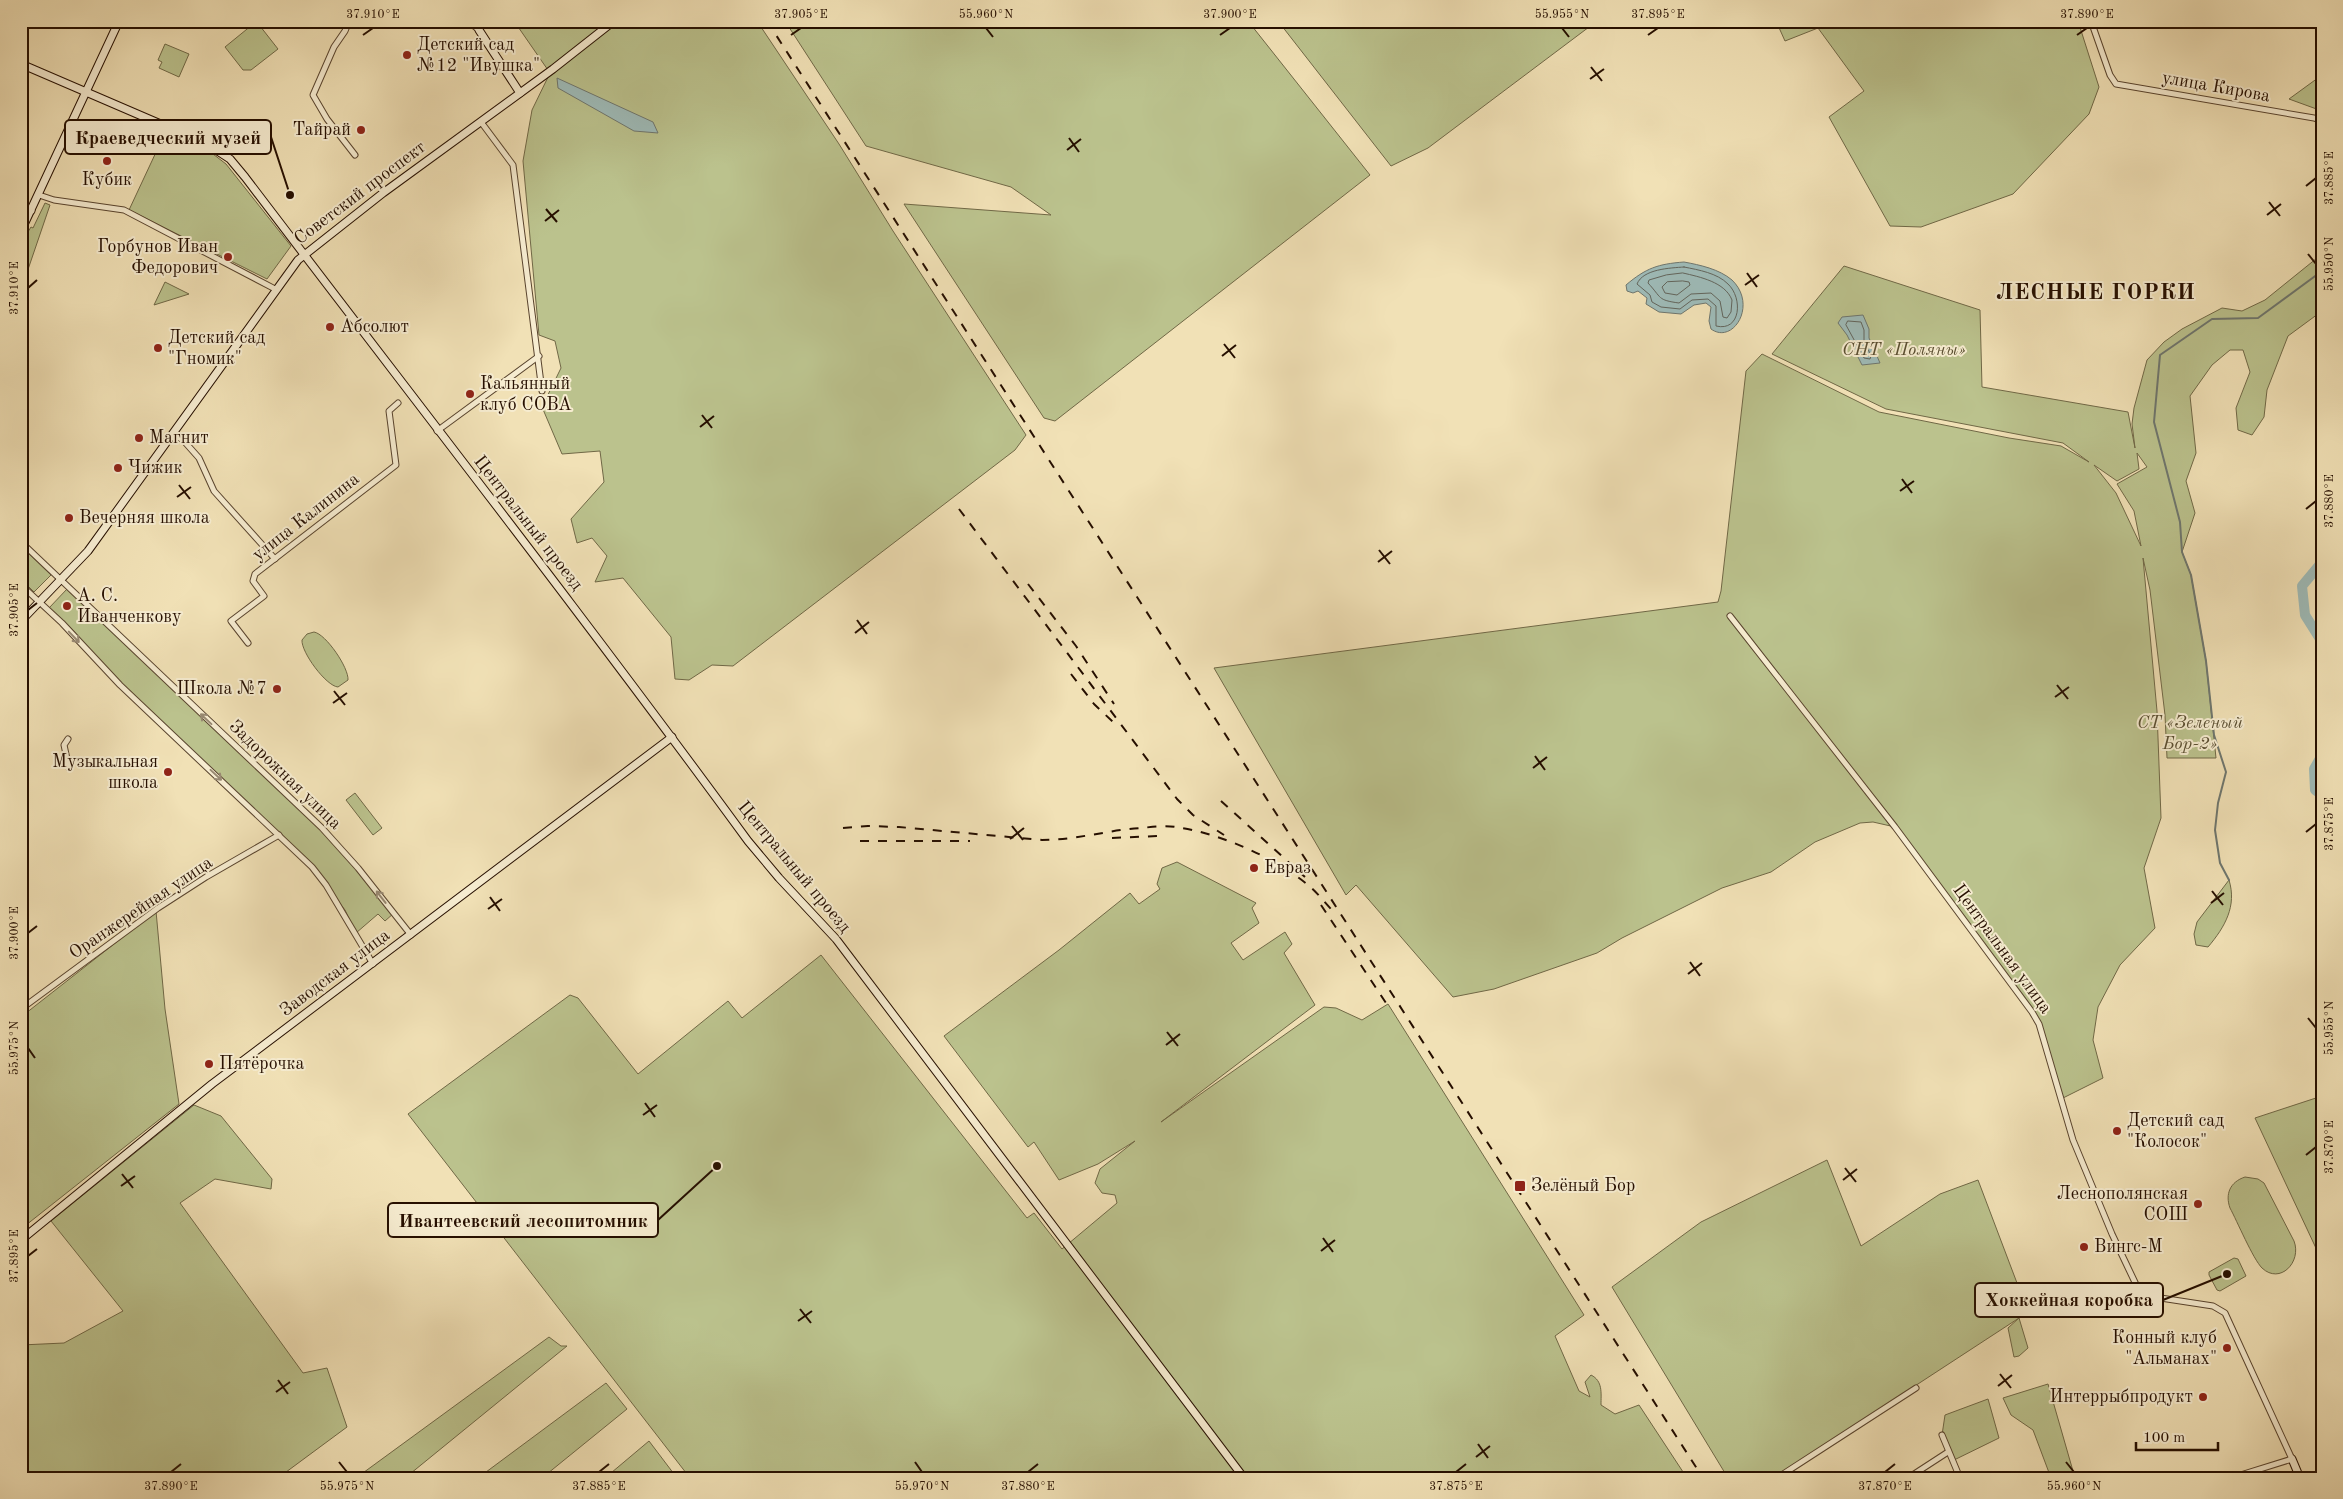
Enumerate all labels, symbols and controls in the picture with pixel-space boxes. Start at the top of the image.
text: 37.905°E [774,8,828,21]
text: 55.960°N [959,8,1013,21]
text: 55.955°N [1535,8,1589,21]
text: 37.895°E [1631,8,1685,21]
text: 37.910°E [346,9,400,21]
text: 37.900°E [1203,9,1257,21]
text: 37.890°E [2060,9,2114,21]
place label: Детский сад №12 "Ивушка" [417,36,540,75]
marker: Детский сад №12 "Ивушка" [401,49,413,61]
street label: улица Кирова [2160,69,2272,105]
callout: Краеведческий музей [65,120,271,154]
place label: Тайрай [293,121,351,139]
marker: Тайрай [355,124,367,136]
text: Краеведческий музей [75,130,261,149]
street label: Советский проспект [291,138,429,248]
text: 37.885°E [2323,151,2336,205]
marker: Кубик [101,155,113,167]
place label: Кубик [82,171,132,189]
text: 55.950°N [2323,237,2336,291]
place label: Горбунов Иван Федорович [97,238,218,277]
marker: Горбунов Иван Федорович [222,251,234,263]
text: 37.910°E [9,261,21,315]
district label: ЛЕСНЫЕ ГОРКИ [1996,282,2196,304]
place label: Абсолют [340,318,409,336]
marker: Абсолют [324,321,336,333]
place label: Детский сад "Гномик" [168,329,265,368]
park label: СНТ «Поляны» [1842,341,1966,359]
marker: Детский сад "Гномик" [152,342,164,354]
place label: Кальянный клуб СОВА [480,375,572,414]
marker: Кальянный клуб СОВА [464,388,476,400]
place label: Магнит [149,429,209,447]
marker: Магнит [133,432,145,444]
street label: Центральный проезд [470,452,586,594]
place label: Чижик [128,459,183,477]
marker: Чижик [112,462,124,474]
street label: улица Калинина [249,470,363,564]
text: 37.880°E [2324,474,2336,528]
place label: Вечерняя школа [79,509,210,527]
marker: Вечерняя школа [63,512,75,524]
text: 37.905°E [8,583,21,637]
place label: А. С. Иванченкову [77,587,182,626]
marker: А. С. Иванченкову [61,600,73,612]
one-way arrow [68,630,80,643]
place label: Школа №7 [177,680,267,698]
marker: Школа №7 [271,683,283,695]
one-way arrow [200,713,212,725]
park label: СТ «Зеленый Бор-2» [2137,714,2243,753]
street label: Задорожная улица [225,717,345,833]
place label: Музыкальная школа [52,753,158,792]
marker: Музыкальная школа [162,766,174,778]
one-way arrow [209,769,222,781]
text: 37.875°E [2323,797,2336,851]
street label: Центральный проезд [734,798,854,936]
street label: Оранжерейная улица [66,853,216,963]
place label: Евраз [1264,859,1311,877]
marker: Евраз [1248,862,1260,874]
street label: Центральная улица [1949,881,2055,1017]
one-way arrow [375,891,386,904]
text: 37.900°E [9,906,21,960]
street label: Заводская улица [277,926,393,1020]
text: 55.955°N [2323,1001,2336,1055]
text: 55.975°N [8,1021,21,1075]
place label: Пятёрочка [219,1055,305,1073]
marker: Пятёрочка [203,1058,215,1070]
place label: Детский сад "Колосок" [2127,1112,2224,1151]
text: 37.870°E [2324,1120,2336,1174]
marker: Детский сад "Колосок" [2111,1125,2123,1137]
place label: Зелёный Бор [1531,1177,1635,1195]
marker: Зелёный Бор [1513,1179,1527,1193]
place label: Леснополянская СОШ [2057,1185,2188,1224]
marker: Леснополянская СОШ [2192,1198,2204,1210]
callout: Ивантеевский лесопитомник [388,1203,658,1237]
text: Ивантеевский лесопитомник [398,1213,648,1232]
text: 37.895°E [8,1229,21,1283]
place label: Вингс-М [2094,1238,2162,1256]
marker: Вингс-М [2078,1241,2090,1253]
callout: Хоккейная коробка [1975,1283,2163,1317]
text: Хоккейная коробка [1985,1292,2153,1311]
place label: Конный клуб "Альманах" [2112,1329,2217,1368]
marker: Конный клуб "Альманах" [2221,1342,2233,1354]
place label: Интеррыбпродукт [2050,1388,2193,1406]
marker: Интеррыбпродукт [2197,1391,2209,1403]
scale bar [2136,1419,2218,1451]
text: 100 m [2143,1431,2185,1446]
text: 55.975°N [320,1480,374,1493]
text: 37.885°E [572,1480,626,1493]
text: 55.970°N [895,1480,949,1493]
text: 37.875°E [1429,1480,1483,1493]
text: 55.960°N [2047,1480,2101,1493]
text: 37.890°E [144,1481,198,1493]
text: 37.880°E [1001,1481,1055,1493]
text: 37.870°E [1858,1481,1912,1493]

